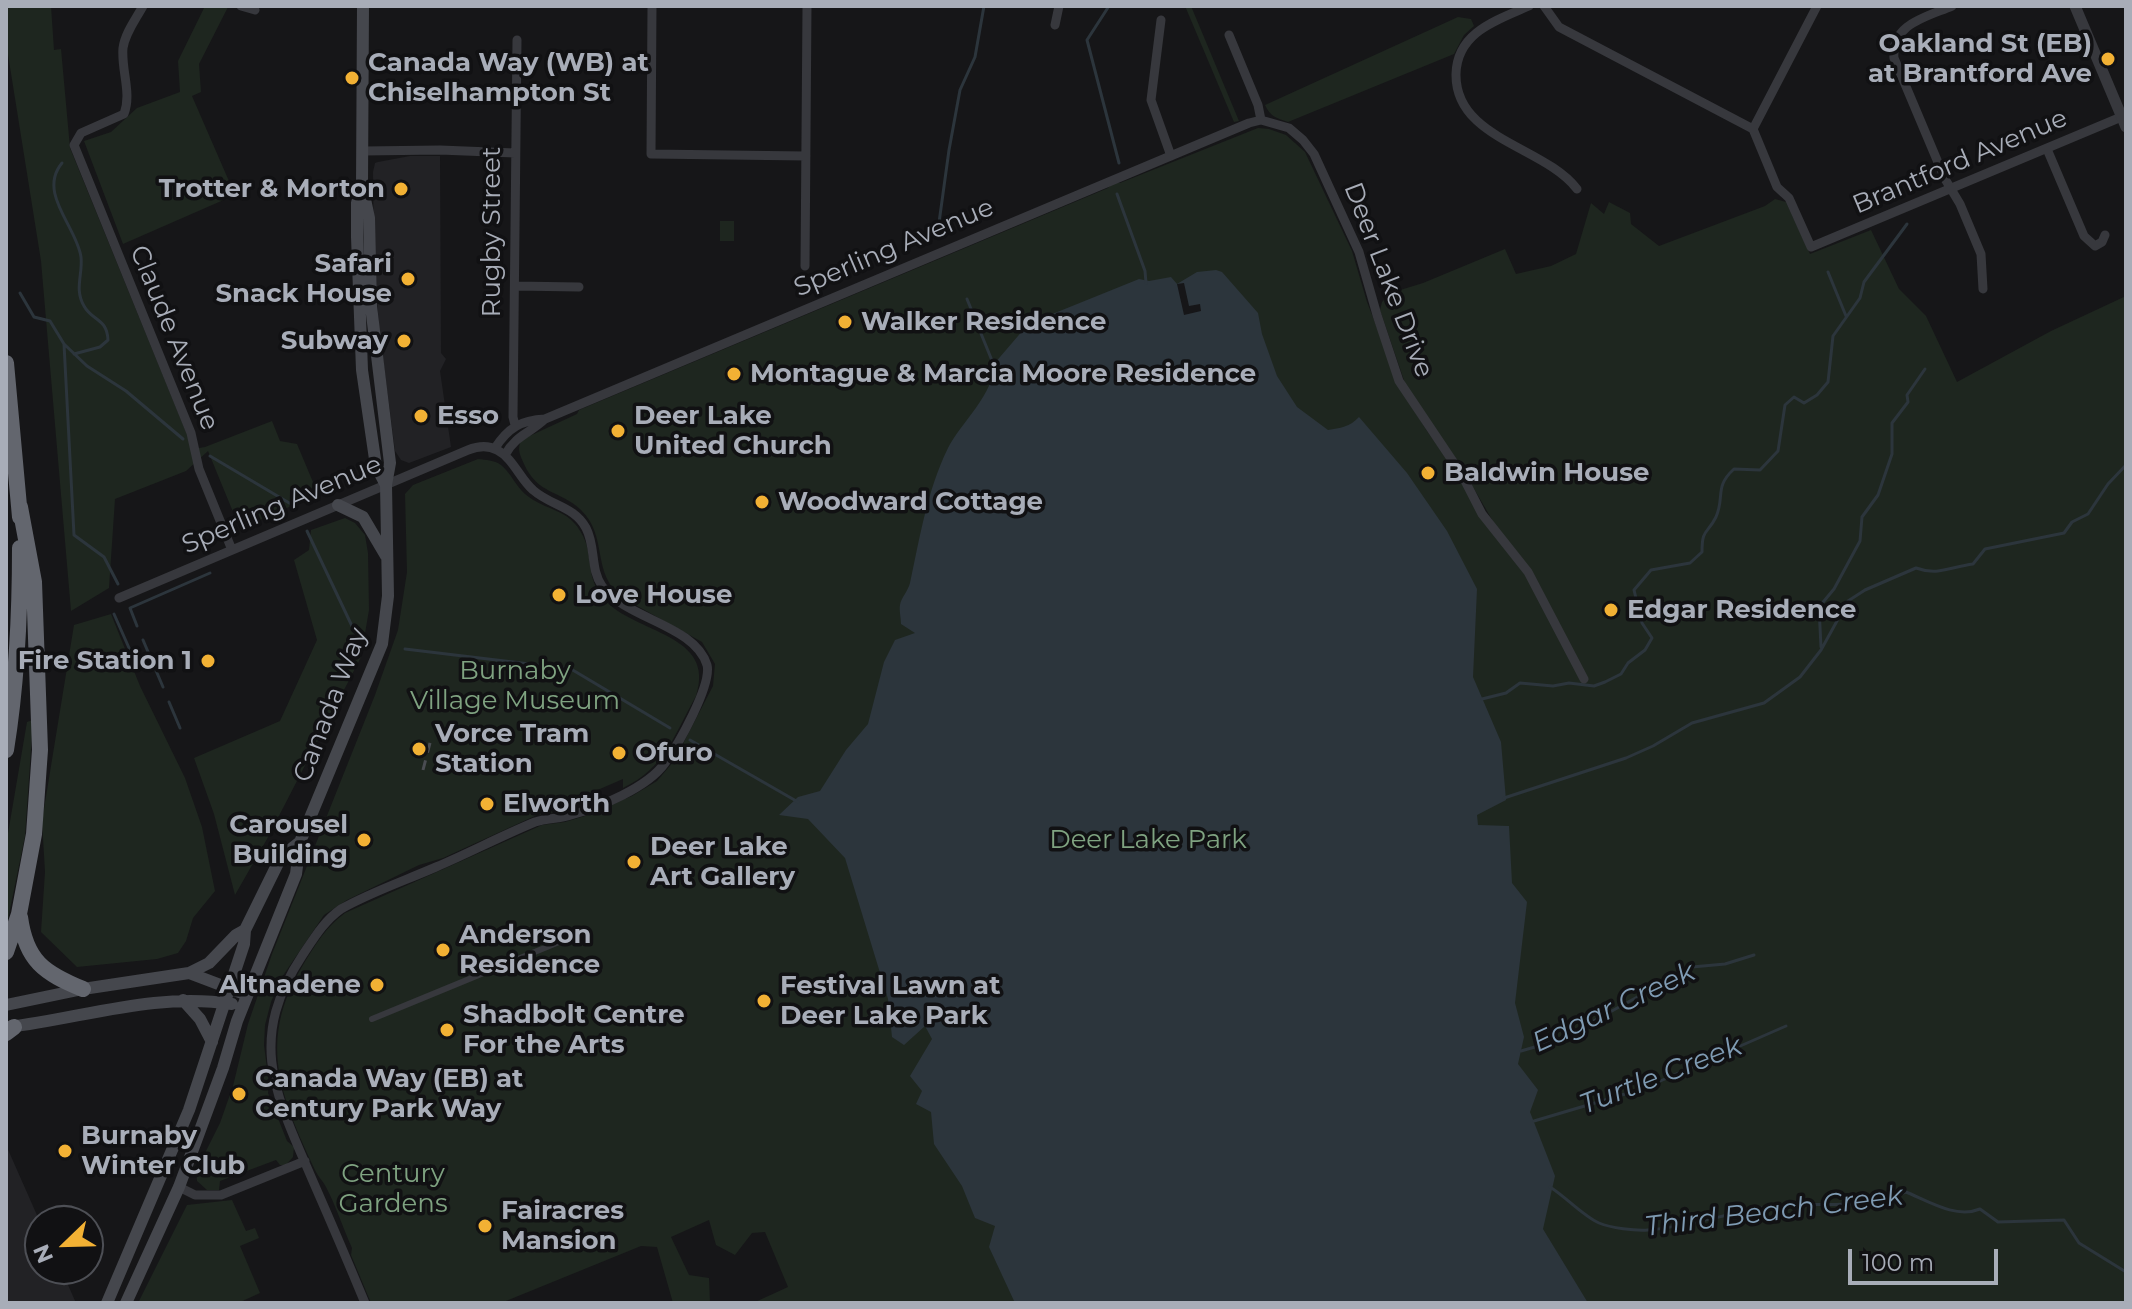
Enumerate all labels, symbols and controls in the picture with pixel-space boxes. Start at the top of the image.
place label: Oakland St (EB) at Brantford Ave [1868,28,2092,90]
place label: Canada Way (WB) at Chiselhampton St [368,47,649,108]
marker: Oakland St (EB) at Brantford Ave [2099,50,2117,68]
marker: Canada Way (WB) at Chiselhampton St [343,69,361,87]
street label: Brantford Avenue [1848,103,2072,221]
street label: Rugby Street [476,147,508,317]
place label: Trotter & Morton [159,173,385,205]
street label: Deer Lake Drive [1336,178,1440,382]
marker: Trotter & Morton [392,180,410,198]
street label: Sperling Avenue [789,192,999,304]
street label: Claude Avenue [123,241,225,435]
place label: Safari Snack House [216,248,392,310]
marker: Safari Snack House [399,270,417,288]
place label: Walker Residence [861,306,1106,338]
marker: Walker Residence [836,313,854,331]
place label: Subway [281,325,388,357]
marker: Subway [395,332,413,350]
place label: Montague & Marcia Moore Residence [750,358,1256,390]
marker: Montague & Marcia Moore Residence [725,365,743,383]
place label: Esso [437,400,499,432]
place label: Deer Lake United Church [634,400,832,462]
marker: Esso [412,407,430,425]
marker: Deer Lake United Church [609,422,627,440]
street label: Sperling Avenue [177,449,387,561]
place label: Baldwin House [1444,457,1649,489]
marker: Baldwin House [1419,464,1437,482]
place label: Woodward Cottage [778,486,1043,518]
marker: Woodward Cottage [753,493,771,511]
place label: Love House [575,579,732,611]
marker: Love House [550,586,568,604]
place label: Edgar Residence [1627,594,1856,626]
marker: Edgar Residence [1602,601,1620,619]
street label: Canada Way [287,623,375,787]
place label: Fire Station 1 [18,645,192,677]
marker: Fire Station 1 [199,652,217,670]
park label: Burnaby Village Museum [410,655,620,716]
place label: Vorce Tram Station [435,718,589,780]
place label: Ofuro [635,737,713,769]
marker: Vorce Tram Station [410,740,428,758]
marker: Ofuro [610,744,628,762]
place label: Elworth [503,788,610,820]
marker: Elworth [478,795,496,813]
place label: Carousel Building [229,809,348,870]
park label: Deer Lake Park [1049,824,1247,856]
marker: Carousel Building [355,831,373,849]
place label: Deer Lake Art Gallery [650,831,795,892]
marker: Deer Lake Art Gallery [625,853,643,871]
place label: Anderson Residence [459,919,600,980]
marker: Anderson Residence [434,941,452,959]
water label: Edgar Creek [1527,956,1701,1060]
place label: Altnadene [219,969,361,1001]
place label: Festival Lawn at Deer Lake Park [780,970,1000,1032]
marker: Altnadene [368,976,386,994]
marker: Festival Lawn at Deer Lake Park [755,992,773,1010]
place label: Shadbolt Centre For the Arts [463,999,685,1060]
marker: Shadbolt Centre For the Arts [438,1021,456,1039]
water label: Turtle Creek [1575,1030,1747,1122]
place label: Canada Way (EB) at Century Park Way [255,1063,523,1124]
marker: Canada Way (EB) at Century Park Way [230,1085,248,1103]
place label: Burnaby Winter Club [81,1120,245,1182]
marker: Burnaby Winter Club [56,1142,74,1160]
park label: Century Gardens [338,1158,448,1220]
water label: Third Beach Creek [1643,1179,1905,1245]
place label: Fairacres Mansion [501,1195,624,1256]
north arrow [24,1205,104,1285]
marker: Fairacres Mansion [476,1217,494,1235]
scale bar [1852,1233,2002,1283]
text: N [27,1240,59,1267]
text: 100 m [1862,1248,1934,1277]

